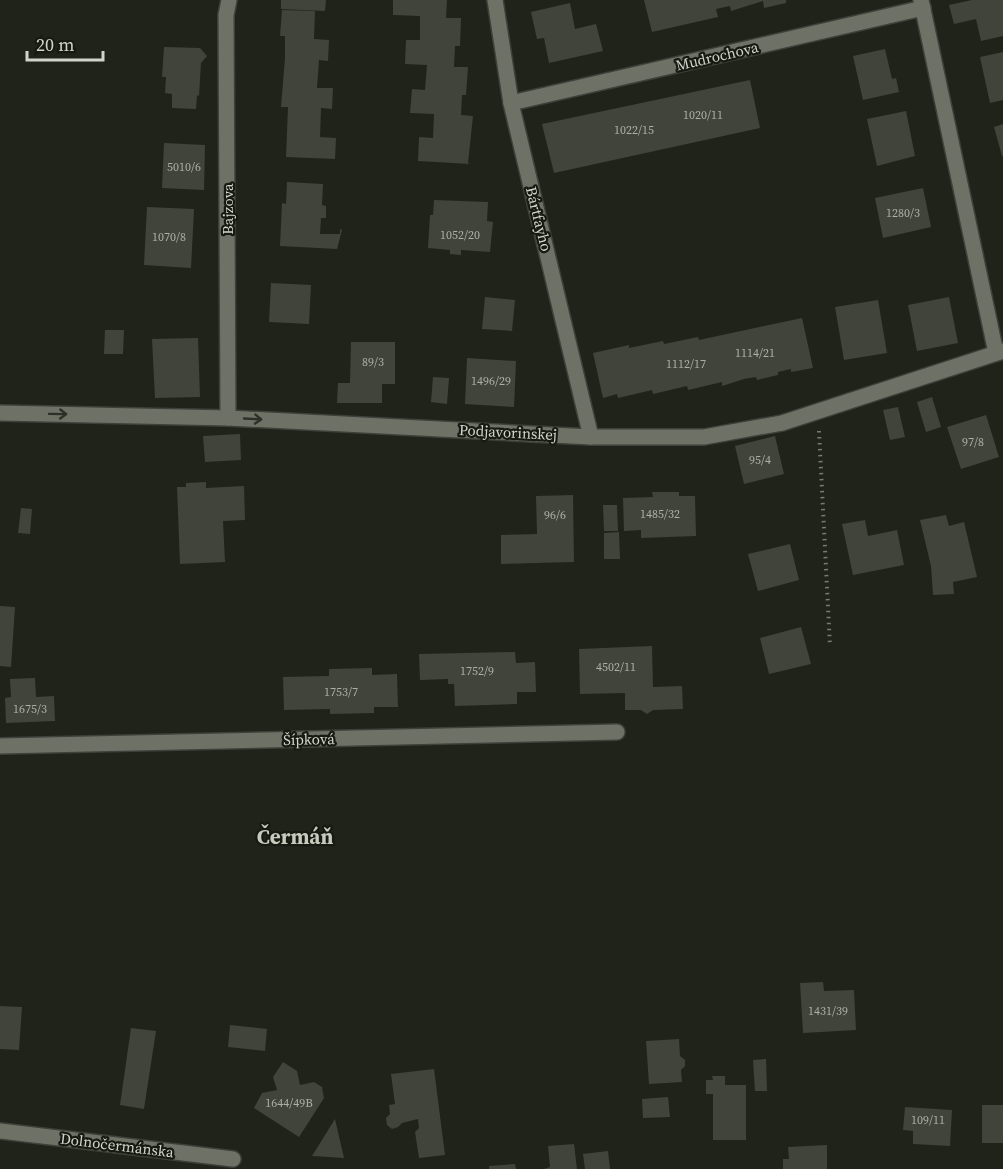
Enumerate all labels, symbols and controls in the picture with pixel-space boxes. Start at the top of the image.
scale bar [27,24,104,62]
text: 20 m [36,32,74,57]
street label: Mudrochova [674,36,761,76]
house number: 1020/11 [683,107,723,123]
house number: 1022/15 [614,122,654,138]
house number: 5010/6 [167,159,201,175]
street label: Bajzova [217,183,238,235]
street label: Bártfayho [521,184,557,254]
house number: 1280/3 [886,205,920,221]
house number: 1052/20 [440,227,480,243]
house number: 1070/8 [152,229,186,245]
house number: 1114/21 [735,345,775,361]
house number: 89/3 [362,354,384,370]
house number: 1112/17 [666,356,706,372]
house number: 1496/29 [471,373,511,389]
one-way arrow [48,409,68,420]
one-way arrow [243,413,263,424]
street label: Podjavorinskej [458,419,558,445]
house number: 97/8 [962,434,984,450]
house number: 95/4 [749,452,771,468]
house number: 1485/32 [640,506,680,522]
house number: 96/6 [544,507,566,523]
house number: 4502/11 [596,659,636,675]
house number: 1752/9 [460,663,494,679]
house number: 1753/7 [324,684,358,700]
house number: 1675/3 [13,701,47,717]
street label: Šípková [283,728,335,750]
district label: Čermáň [257,822,333,851]
house number: 1431/39 [808,1003,848,1019]
house number: 1644/49B [265,1095,313,1111]
house number: 109/11 [911,1112,945,1128]
street label: Dolnočermánska [59,1128,175,1162]

